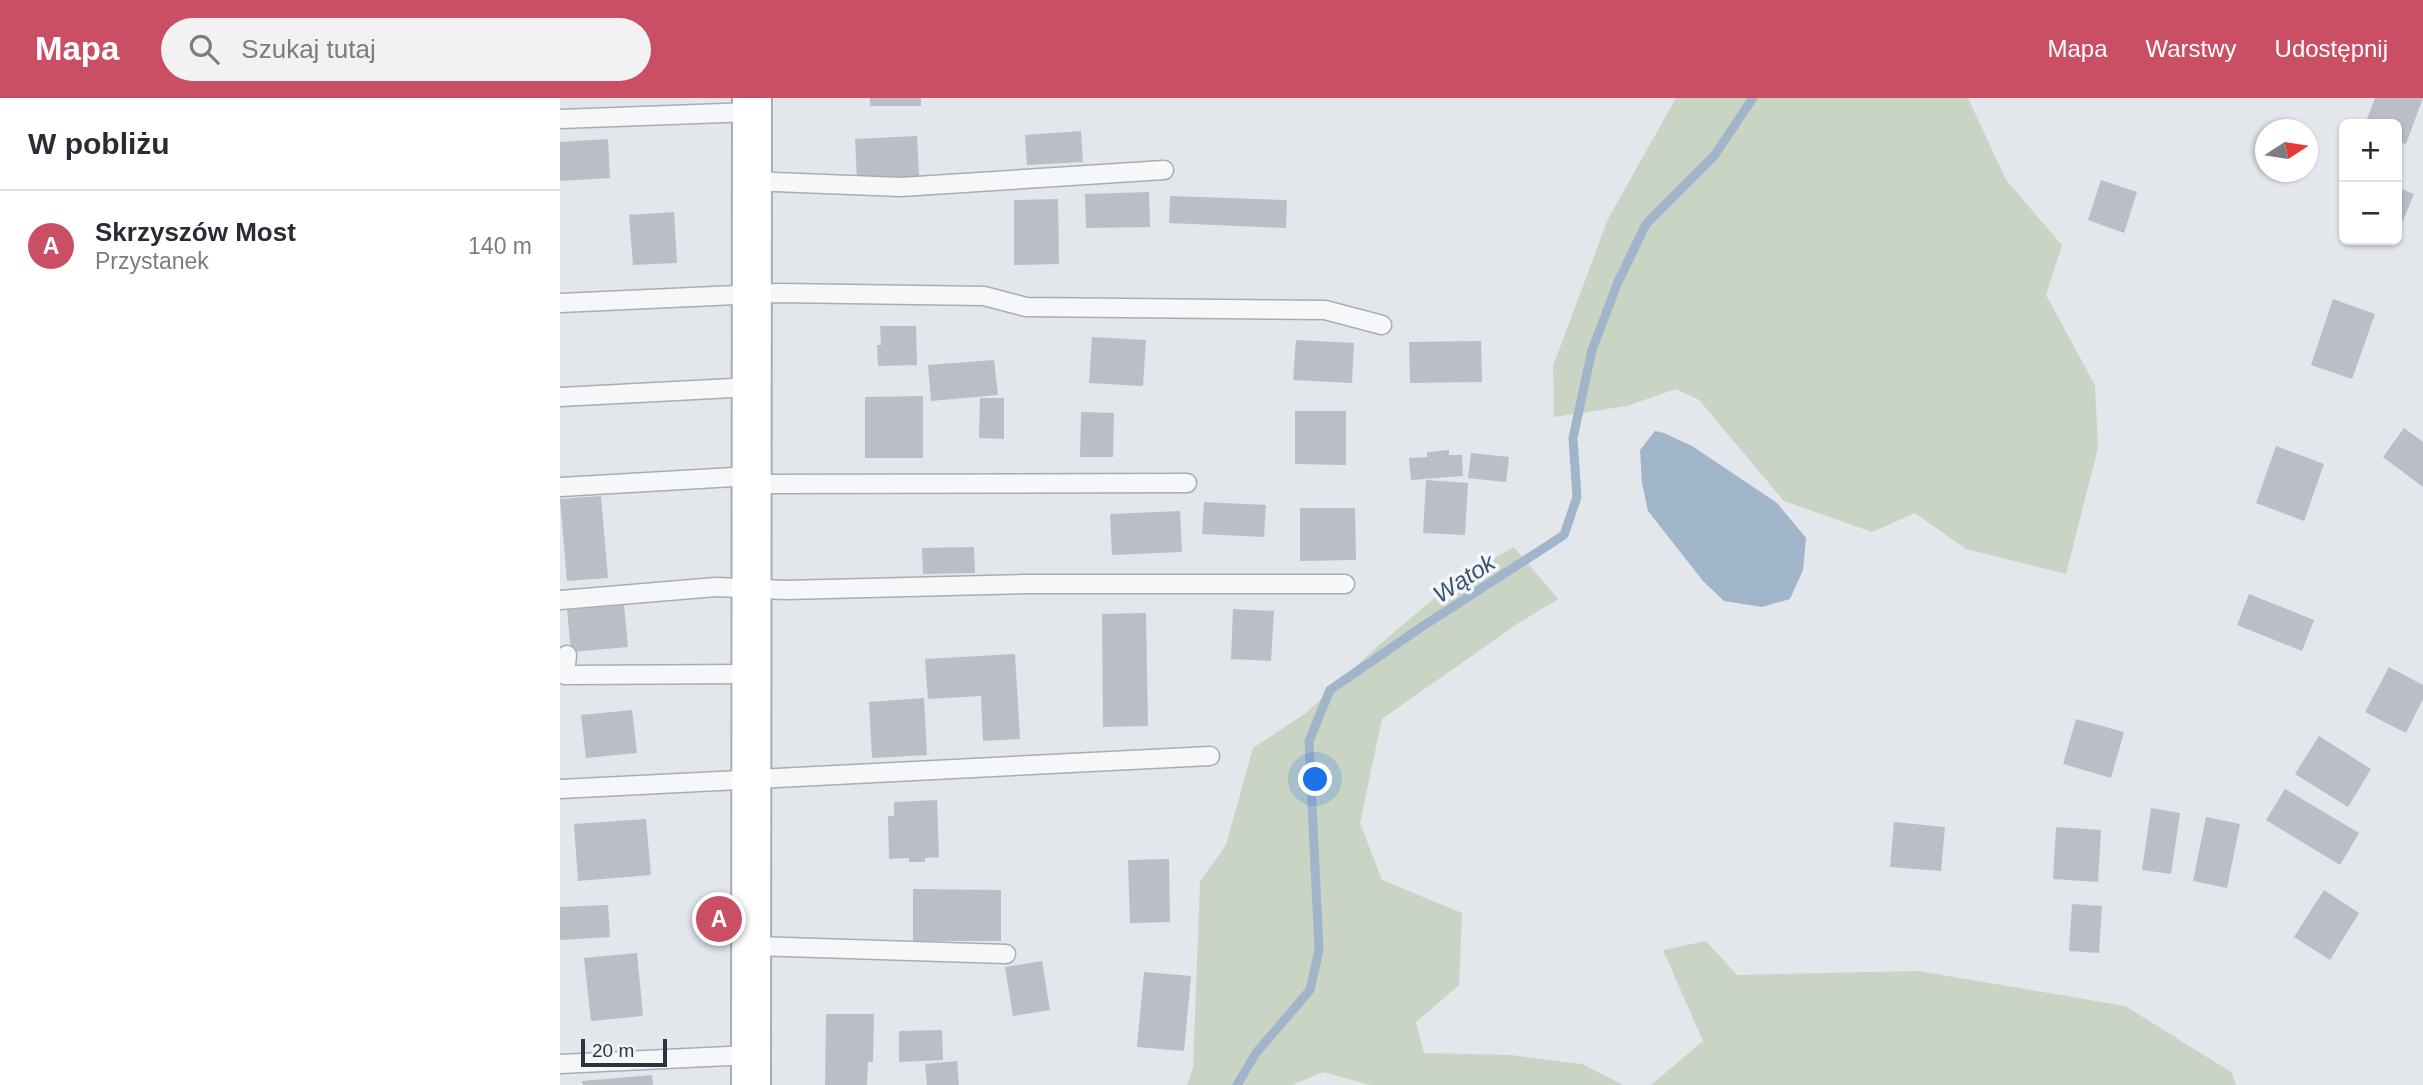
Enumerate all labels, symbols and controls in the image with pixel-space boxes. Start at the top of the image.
search box [161,18,651,81]
text: Mapa [35,30,119,67]
icon: search [185,30,223,68]
text: Szukaj tutaj [241,34,376,64]
text: Mapa [2047,35,2107,62]
text: Warstwy [2145,35,2237,62]
text: Udostępnij [2275,35,2388,62]
north arrow [2255,119,2318,182]
map controls [2339,119,2402,245]
button: + [2339,119,2402,182]
text: W pobliżu [28,127,170,160]
button: − [2339,182,2402,245]
text: Skrzyszów Most [95,217,296,247]
text: A [43,233,59,259]
text: 140 m [468,233,532,259]
text: Przystanek [95,248,209,274]
water label: Wątok [1428,547,1502,608]
your location [1298,762,1332,796]
pin: A [696,893,742,945]
scale bar [581,1036,667,1068]
text: 20 m [592,1040,634,1061]

